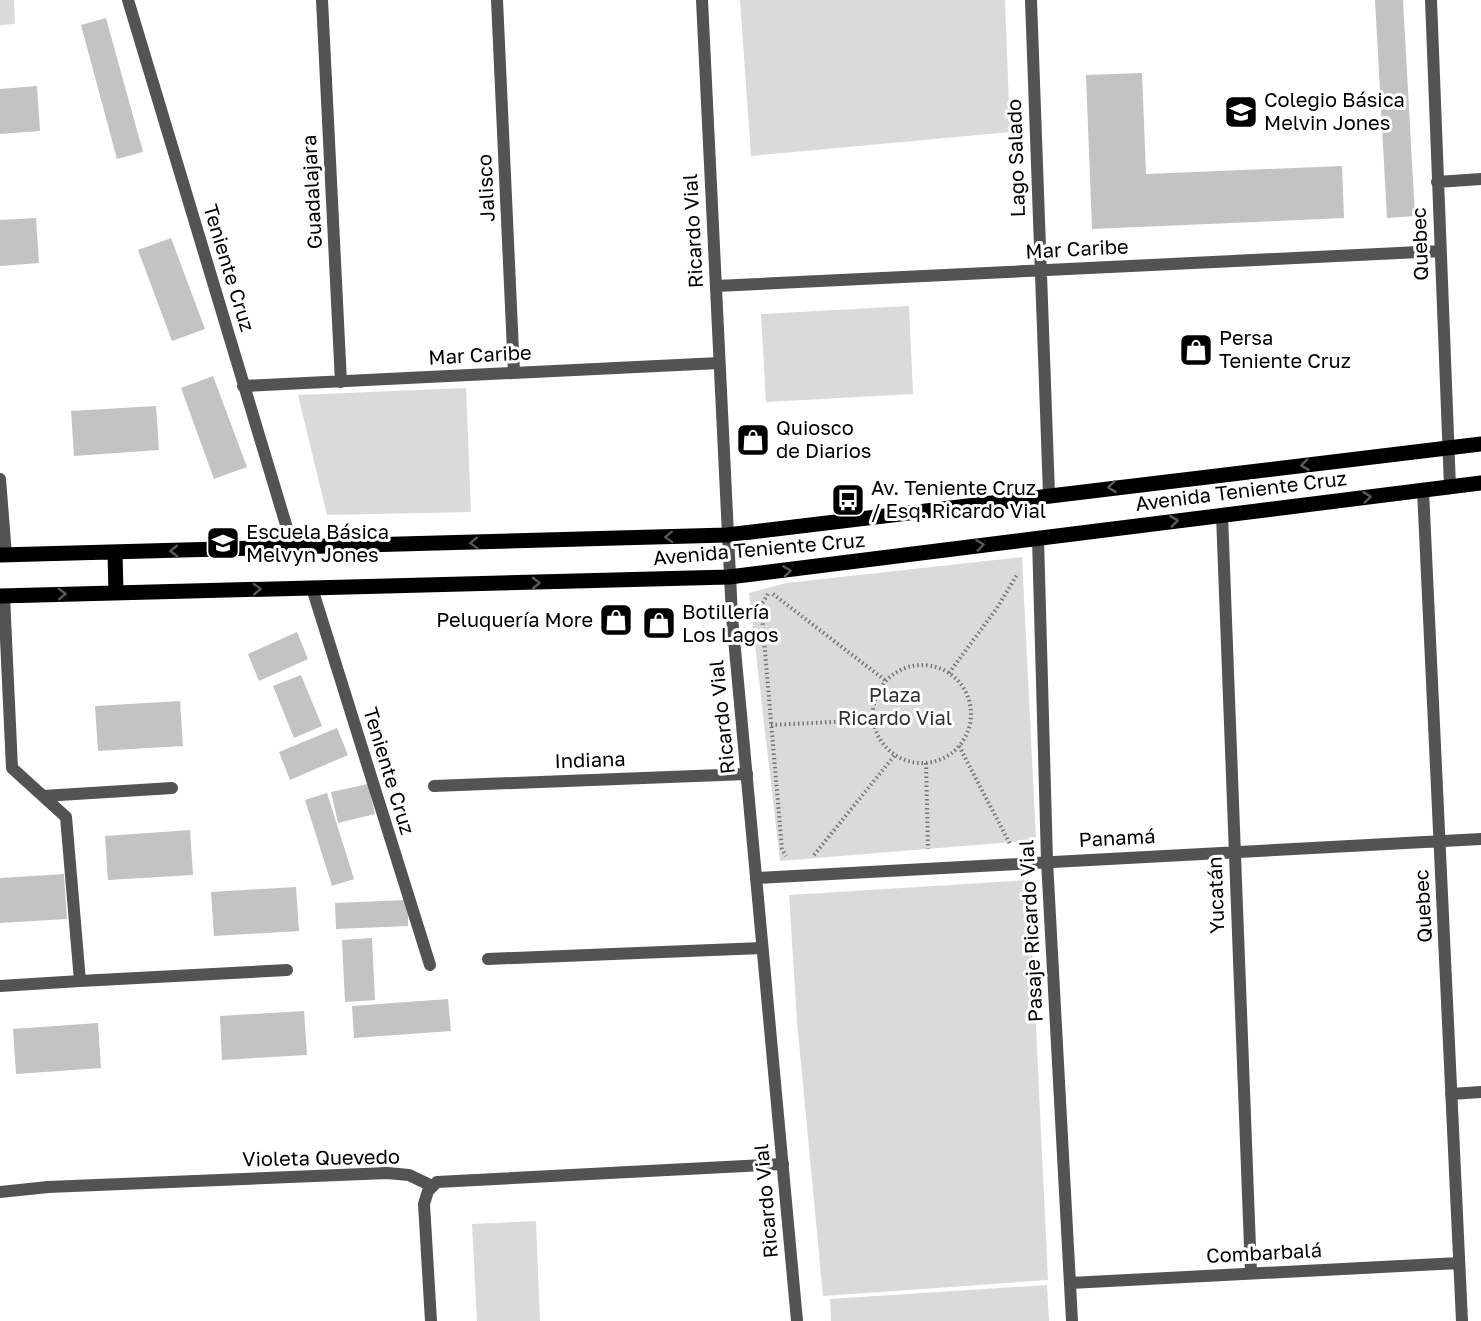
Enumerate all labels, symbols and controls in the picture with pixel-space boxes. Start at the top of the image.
place label: Colegio Básica Melvin Jones [1264,87,1405,134]
school or university icon: Colegio Básica Melvin Jones [1223,94,1259,130]
street label: Lago Salado [1001,98,1029,218]
street label: Guadalajara [296,134,326,250]
street label: Jalisco [471,154,499,222]
street label: Ricardo Vial [677,173,707,289]
street label: Teniente Cruz [199,201,261,334]
street label: Quebec [1406,207,1432,281]
street label: Mar Caribe [1025,233,1129,263]
place label: Persa Teniente Cruz [1219,325,1351,372]
shop icon: Persa Teniente Cruz [1178,332,1214,368]
street label: Mar Caribe [428,339,532,369]
place label: Quiosco de Diarios [776,415,871,462]
shop icon: Quiosco de Diarios [735,422,771,458]
one-way arrow [1301,458,1310,470]
street label: Avenida Teniente Cruz [1134,465,1348,515]
place label: Av. Teniente Cruz / Esq. Ricardo Vial [871,475,1046,522]
one-way arrow [1107,480,1116,493]
bus stop icon: Av. Teniente Cruz / Esq. Ricardo Vial [830,482,866,518]
one-way arrow [1363,491,1372,504]
one-way arrow [1169,515,1179,528]
place label: Escuela Básica Melvyn Jones [246,519,389,566]
school or university icon: Escuela Básica Melvyn Jones [205,525,241,561]
street label: Avenida Teniente Cruz [652,527,866,569]
one-way arrow [664,531,673,543]
one-way arrow [469,536,478,549]
one-way arrow [976,540,985,552]
one-way arrow [169,544,178,557]
one-way arrow [783,565,792,578]
one-way arrow [532,577,541,589]
one-way arrow [253,583,262,595]
one-way arrow [58,588,67,600]
place label: Botillería Los Lagos [682,599,779,646]
shop icon: Peluquería More [598,602,634,638]
shop icon: Botillería Los Lagos [641,605,677,641]
place label: Peluquería More [436,607,593,631]
street label: Ricardo Vial [703,659,739,775]
park label: Plaza Ricardo Vial [838,682,952,729]
street label: Teniente Cruz [359,704,421,837]
street label: Indiana [554,746,626,772]
street label: Panamá [1078,823,1156,851]
street label: Pasaje Ricardo Vial [1013,839,1047,1023]
street label: Yucatán [1202,856,1228,934]
street label: Quebec [1408,869,1436,943]
street label: Ricardo Vial [748,1143,782,1259]
street label: Violeta Quevedo [242,1144,400,1170]
street label: Combarbalá [1205,1237,1322,1267]

